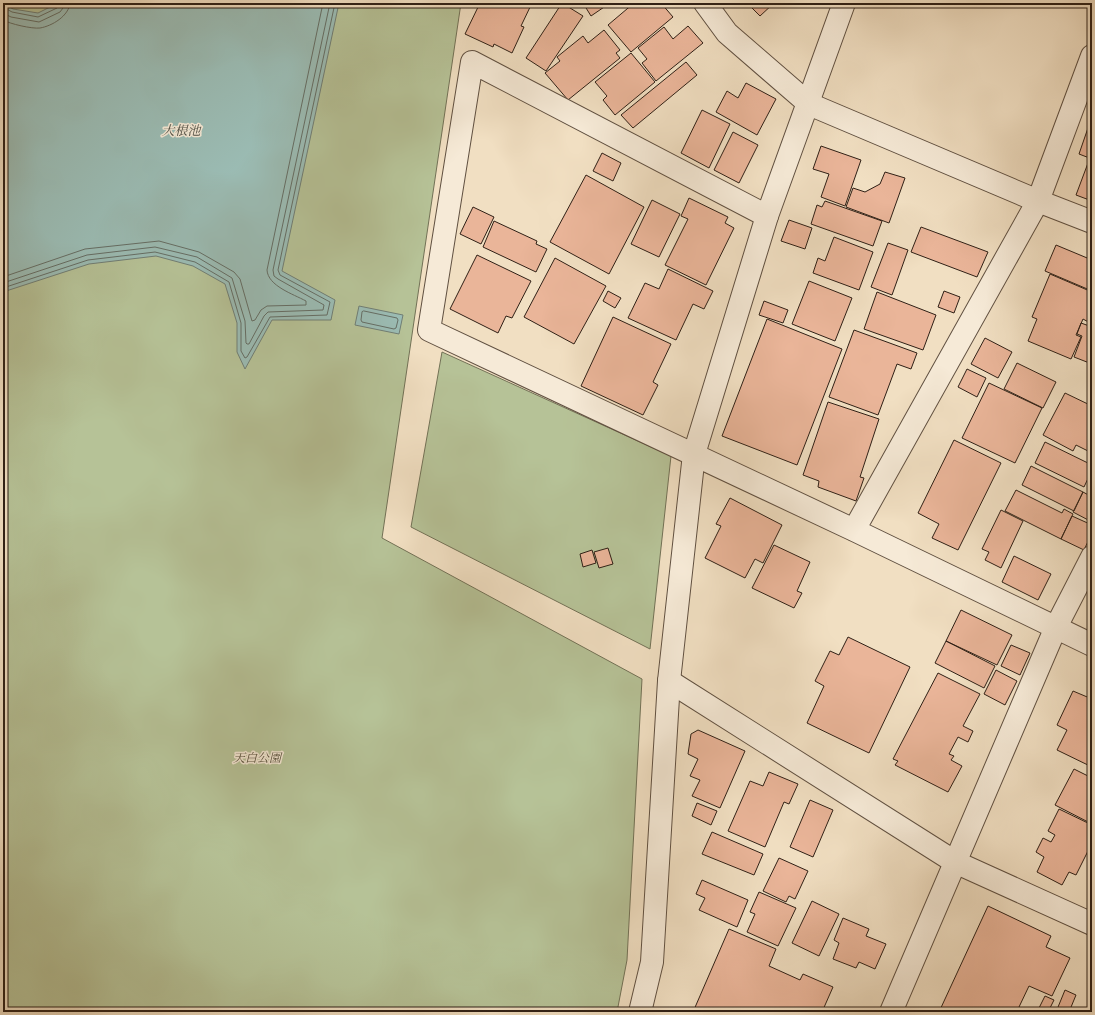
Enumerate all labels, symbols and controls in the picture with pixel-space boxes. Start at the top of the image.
water label: 大根池 [161,124,202,138]
park label: 天白公園 [233,751,283,765]

